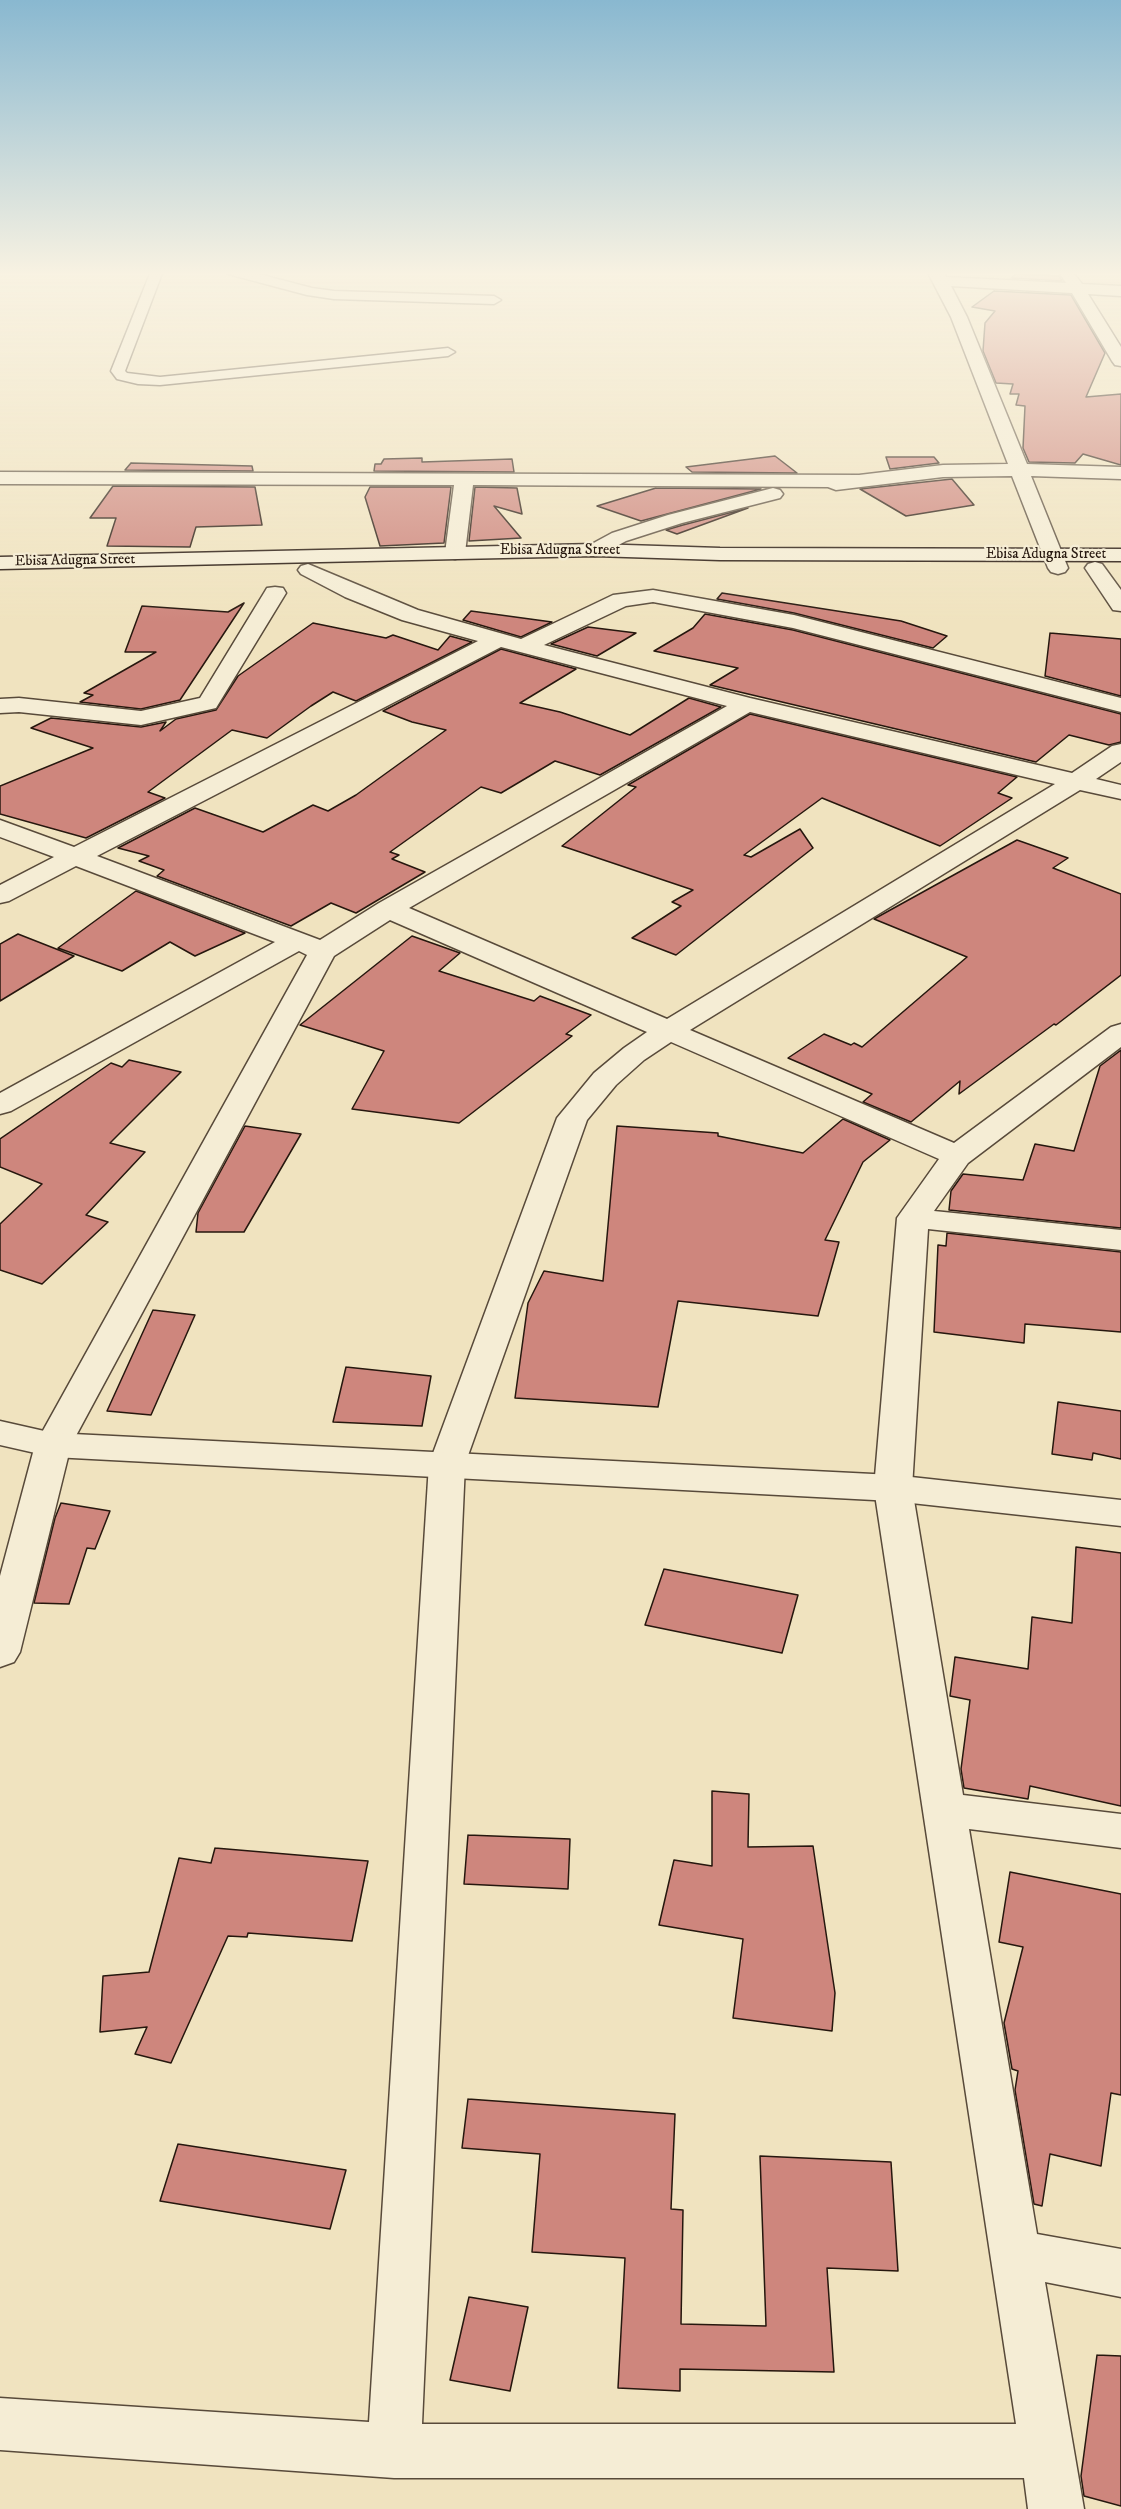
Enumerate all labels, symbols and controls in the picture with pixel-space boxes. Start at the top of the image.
street label: Ebisa Adugna Street [500,542,620,560]
street label: Ebisa Adugna Street [986,546,1106,564]
street label: Ebisa Adugna Street [15,551,135,571]

